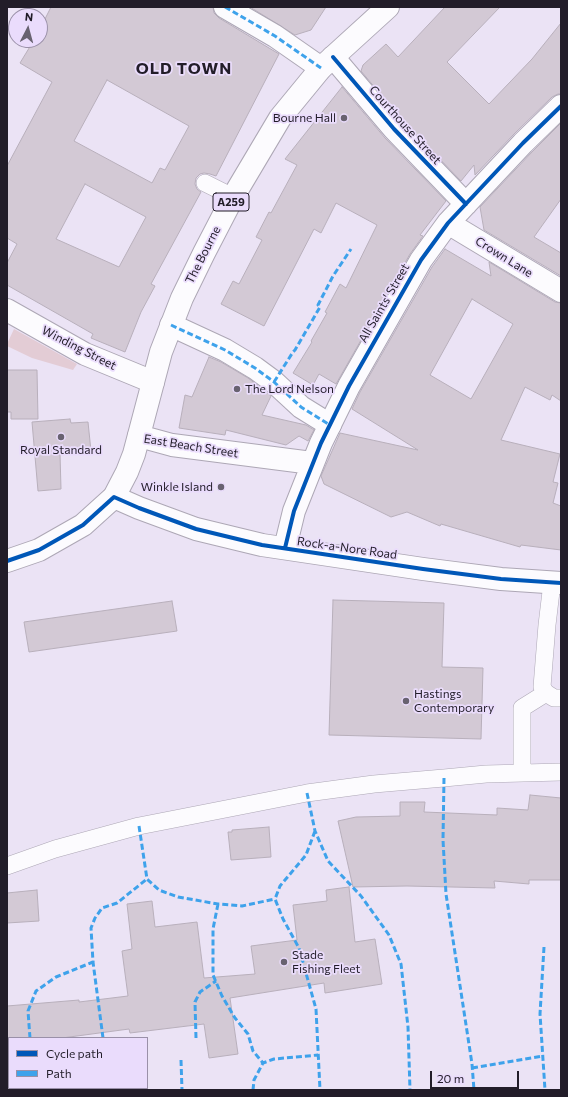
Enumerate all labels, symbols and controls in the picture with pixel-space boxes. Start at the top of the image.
north arrow [8,8,48,48]
text: N [24,10,34,23]
district label: OLD TOWN [136,59,232,79]
street label: Courthouse Street [366,83,444,167]
place label: Bourne Hall [273,111,336,125]
marker: Bourne Hall [339,113,349,123]
road number: A259 [213,193,249,211]
street label: The Bourne [182,224,224,286]
street label: Crown Lane [473,234,535,280]
street label: All Saints' Street [356,261,412,345]
street label: Winding Street [39,323,119,373]
place label: The Lord Nelson [245,382,334,396]
marker: The Lord Nelson [232,384,242,394]
street label: East Beach Street [143,431,239,461]
marker: Royal Standard [56,432,66,442]
place label: Royal Standard [20,443,102,457]
place label: Winkle Island [141,480,213,494]
marker: Winkle Island [216,482,226,492]
street label: Rock-a-Nore Road [296,534,398,562]
place label: Hastings Contemporary [414,687,494,715]
marker: Hastings Contemporary [401,696,411,706]
place label: Stade Fishing Fleet [292,948,360,976]
marker: Stade Fishing Fleet [279,957,289,967]
legend [8,1037,148,1089]
text: Cycle path [46,1046,103,1060]
scale bar [432,1063,521,1089]
text: Path [46,1066,72,1080]
text: 20 m [437,1071,464,1085]

